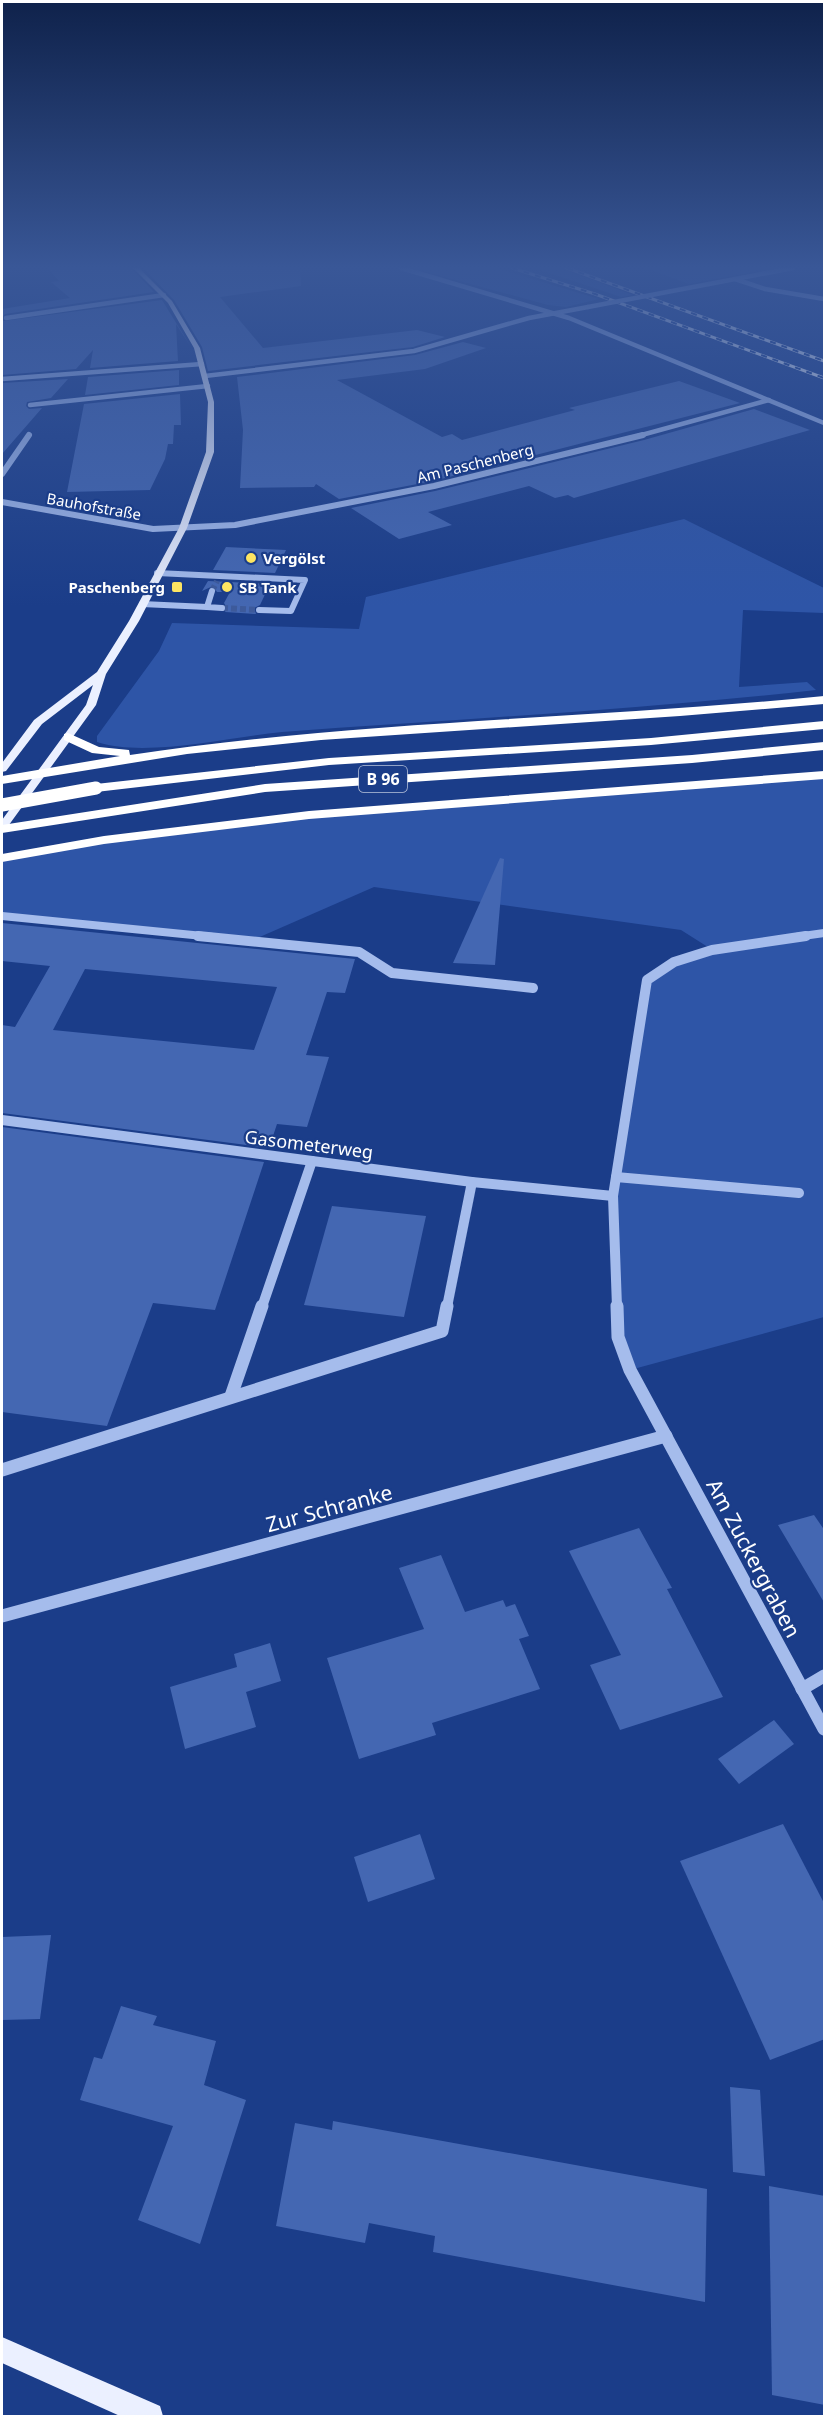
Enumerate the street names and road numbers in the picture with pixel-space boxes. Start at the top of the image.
street label: Am Paschenberg [415,439,535,487]
street label: Bauhofstraße [45,488,143,524]
road number: B 96 [359,766,407,792]
street label: Gasometerweg [243,1124,375,1164]
street label: Am Zuckergraben [700,1474,808,1642]
street label: Zur Schranke [263,1478,395,1538]

